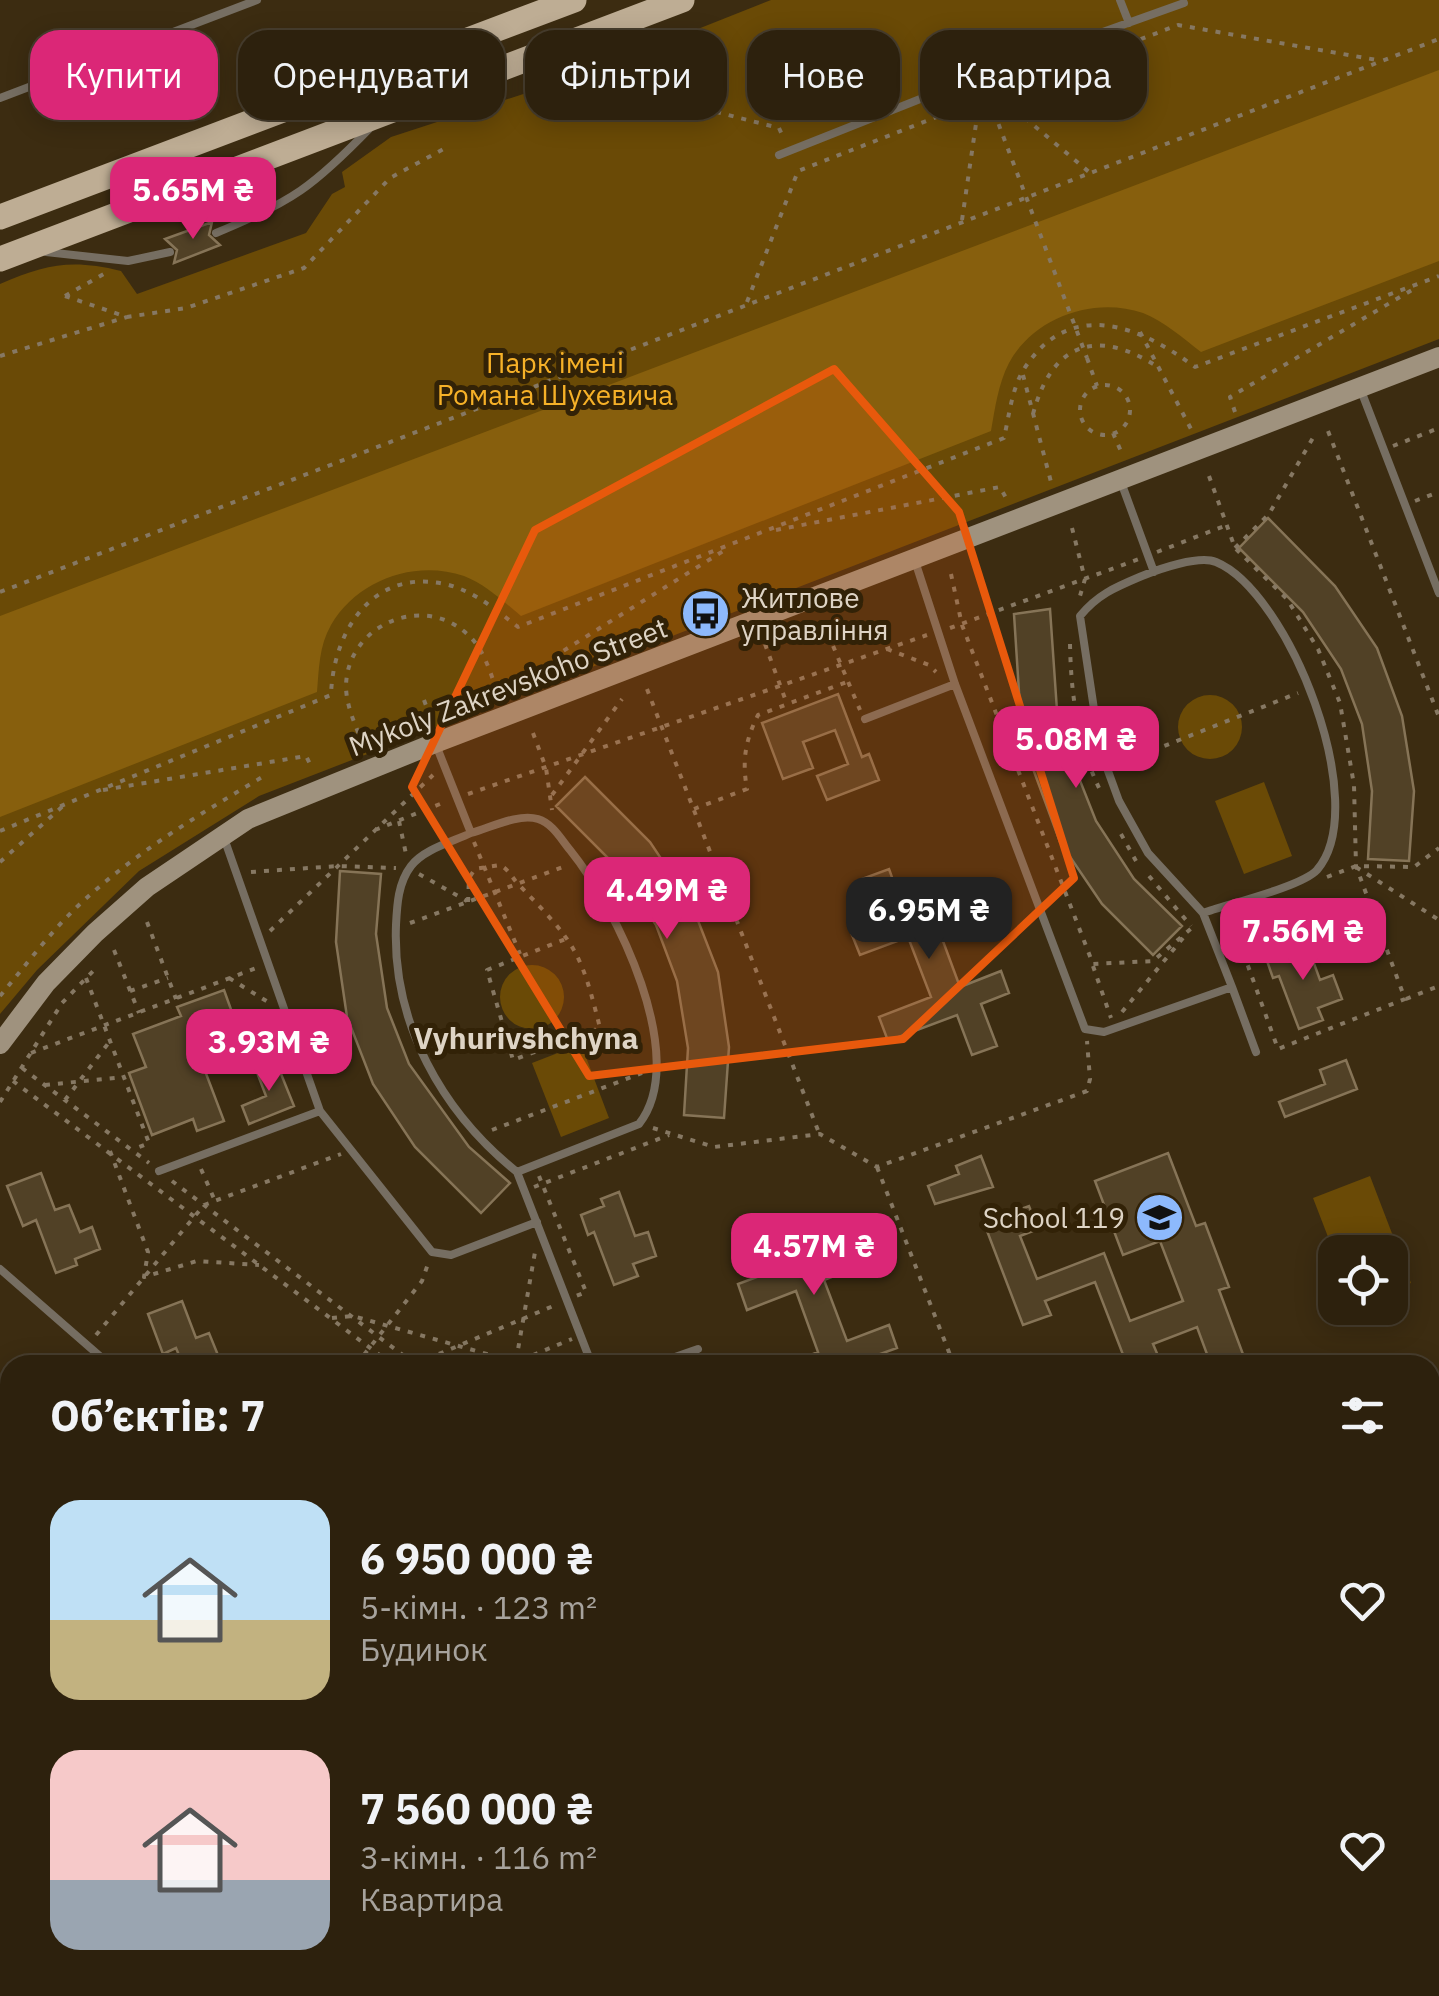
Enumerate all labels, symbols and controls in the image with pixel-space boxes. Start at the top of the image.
chip: Купити [30,30,218,120]
chip: Орендувати [238,30,505,120]
chip: Фільтри [525,30,727,120]
chip: Нове [747,30,900,120]
chip: Квартира [920,30,1147,120]
pin: 5.65M ₴ [101,157,285,242]
text: 5.65M ₴ [132,168,254,210]
park label: Парк імені Романа Шухевича [437,344,673,413]
place label: Житлове управління [741,579,888,648]
bus stop icon: Житлове управління [680,588,732,640]
street label: Mykoly Zakrevskoho Street [343,609,672,764]
pin: 5.08M ₴ [984,706,1168,791]
text: 5.08M ₴ [1015,717,1137,759]
pin: 4.49M ₴ [575,857,759,942]
text: 4.49M ₴ [606,868,728,910]
pin: 6.95M ₴ [837,877,1021,962]
text: 6.95M ₴ [868,888,990,930]
pin: 7.56M ₴ [1211,898,1395,983]
text: 7.56M ₴ [1242,909,1364,951]
pin: 3.93M ₴ [177,1009,361,1094]
district label: Vyhurivshchyna [413,1018,639,1057]
text: 3.93M ₴ [208,1020,330,1062]
school or university icon: School 119 [1134,1192,1186,1244]
place label: School 119 [983,1199,1125,1236]
pin: 4.57M ₴ [722,1213,906,1298]
text: 4.57M ₴ [753,1224,875,1266]
map controls [1318,1235,1408,1325]
button: locate [1318,1235,1408,1325]
text: Об’єктів: 7 [50,1388,265,1443]
icon: filters [1335,1388,1390,1443]
text: 6 950 000 ₴ [360,1531,593,1586]
icon: home [130,1540,250,1660]
icon: heart [1335,1573,1390,1628]
text: 5-кімн. · 123 m² [360,1586,597,1628]
text: Будинок [360,1628,488,1670]
text: 7 560 000 ₴ [360,1781,593,1836]
icon: home [130,1790,250,1910]
icon: heart [1335,1823,1390,1878]
text: 3-кімн. · 116 m² [360,1836,597,1878]
text: Квартира [360,1878,503,1920]

